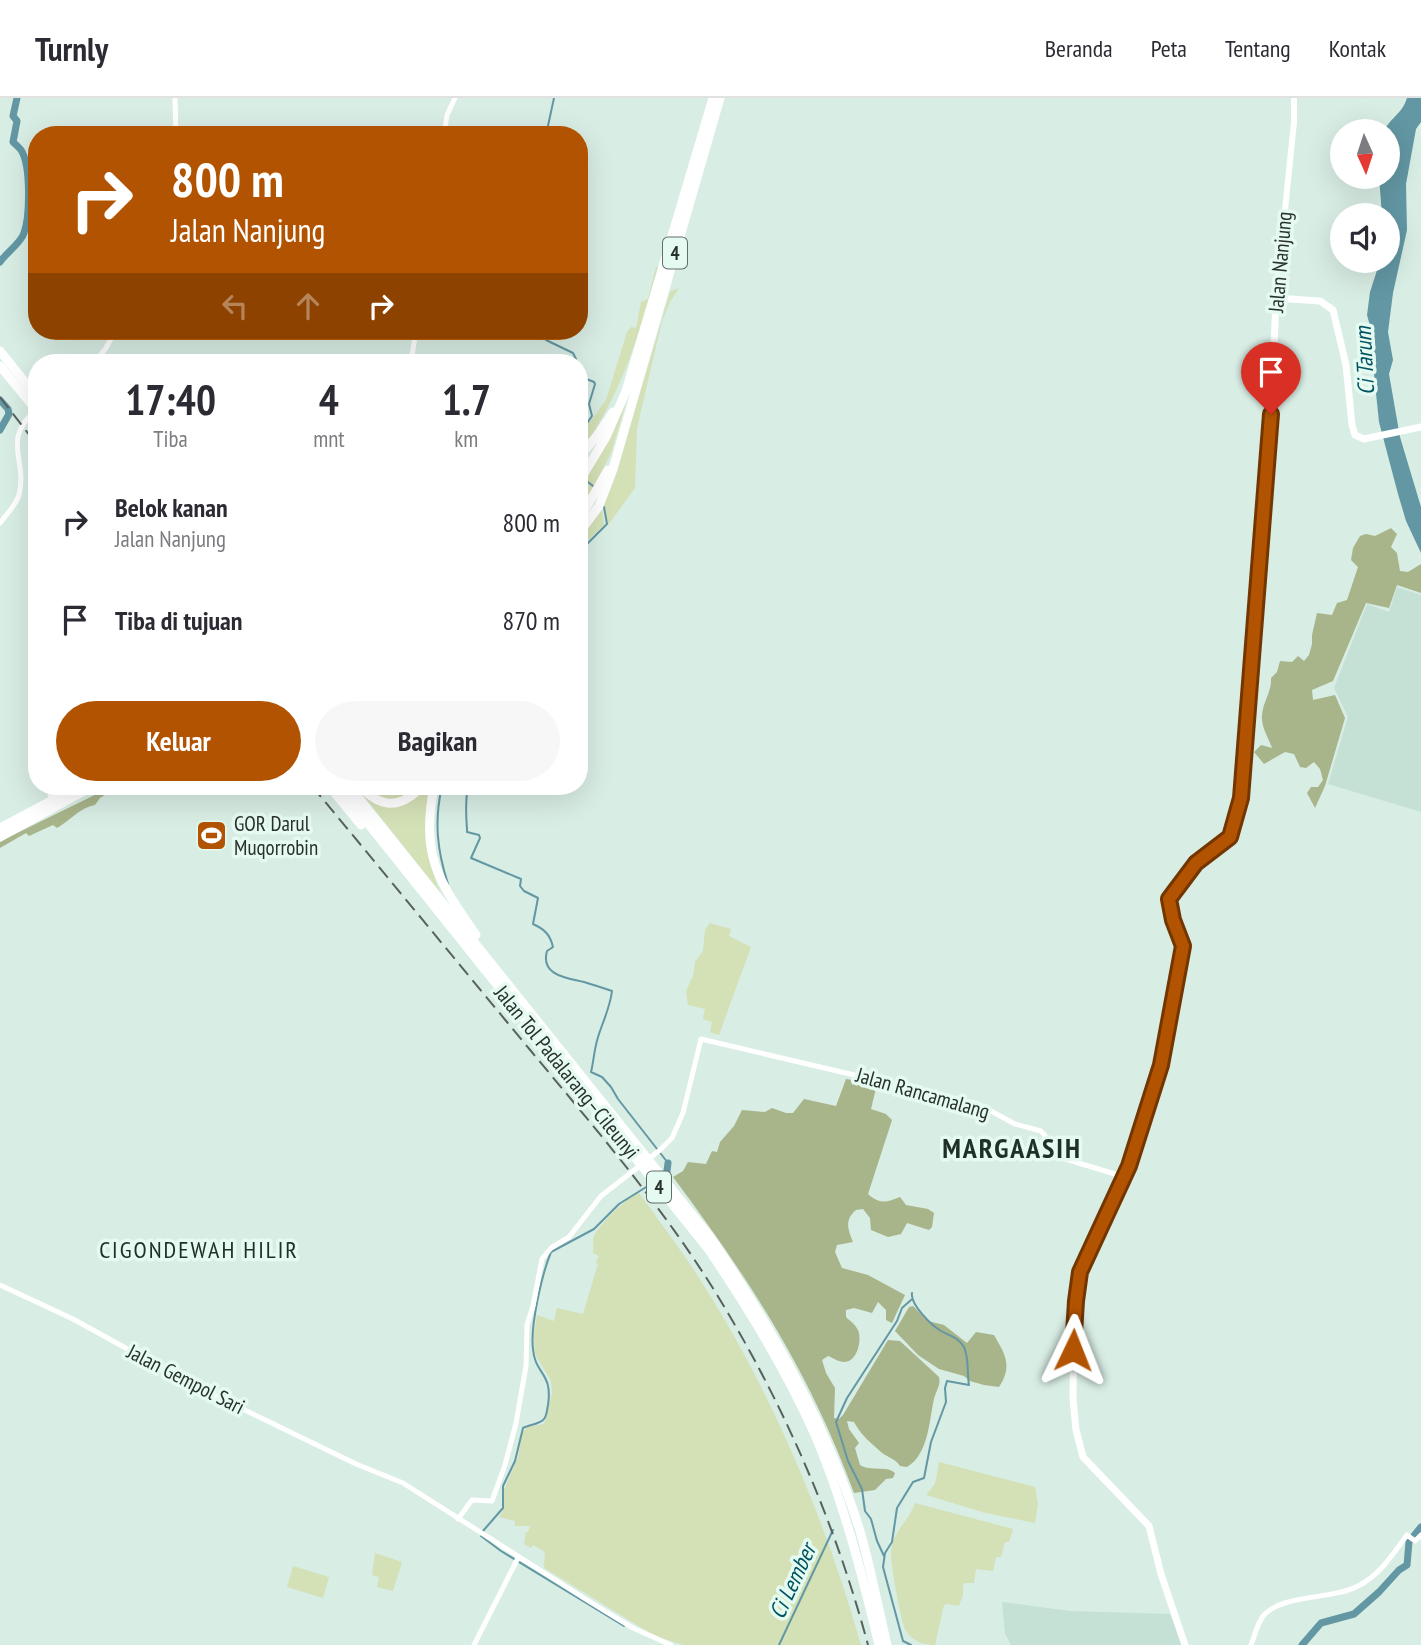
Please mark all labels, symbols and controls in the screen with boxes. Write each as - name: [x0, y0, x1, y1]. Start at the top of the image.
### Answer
- text: Turnly: [35, 27, 108, 70]
- text: Beranda: [1045, 33, 1113, 64]
- text: Peta: [1151, 33, 1187, 64]
- text: Tentang: [1225, 33, 1291, 64]
- text: Kontak: [1329, 33, 1386, 64]
- north arrow: [1330, 119, 1400, 189]
- map controls: [1330, 119, 1400, 273]
- text: 800 m: [171, 147, 284, 211]
- icon: right: [56, 154, 147, 245]
- button: sound: [1330, 203, 1400, 273]
- text: Jalan Nanjung: [171, 209, 325, 251]
- street label: Jalan Nanjung: [1262, 210, 1298, 315]
- road number: 4: [663, 238, 687, 268]
- icon: left: [216, 287, 254, 325]
- icon: ahead: [289, 287, 327, 325]
- icon: right: [362, 287, 400, 325]
- water label: Ci Tarum: [1348, 324, 1380, 396]
- pin: [1241, 342, 1301, 414]
- icon: arrive: [1252, 353, 1290, 391]
- text: 17:40: [125, 372, 216, 427]
- text: 4: [319, 372, 339, 427]
- text: 1.7: [442, 372, 491, 427]
- text: Tiba: [153, 424, 188, 453]
- text: mnt: [313, 424, 345, 453]
- text: km: [454, 424, 478, 453]
- text: Belok kanan: [115, 491, 228, 524]
- icon: right: [56, 503, 94, 541]
- text: 800 m: [502, 506, 560, 539]
- text: Jalan Nanjung: [115, 524, 226, 553]
- icon: arrive: [56, 601, 94, 639]
- text: Tiba di tujuan: [115, 604, 243, 637]
- text: 870 m: [502, 604, 560, 637]
- button: Keluar: [56, 701, 301, 781]
- button: Bagikan: [315, 701, 560, 781]
- place label: GOR Darul Muqorrobin: [234, 810, 318, 861]
- sports icon: GOR Darul Muqorrobin: [194, 818, 228, 852]
- street label: Jalan Tol Padalarang–Cileunyi: [488, 979, 645, 1164]
- street label: Jalan Rancamalang: [852, 1061, 993, 1125]
- district label: MARGAASIH: [942, 1129, 1082, 1166]
- road number: 4: [647, 1172, 671, 1203]
- district label: CIGONDEWAH HILIR: [99, 1234, 299, 1265]
- position arrow: [1036, 1313, 1110, 1387]
- street label: Jalan Gempol Sari: [122, 1337, 249, 1420]
- water label: Ci Lember: [762, 1536, 823, 1623]

